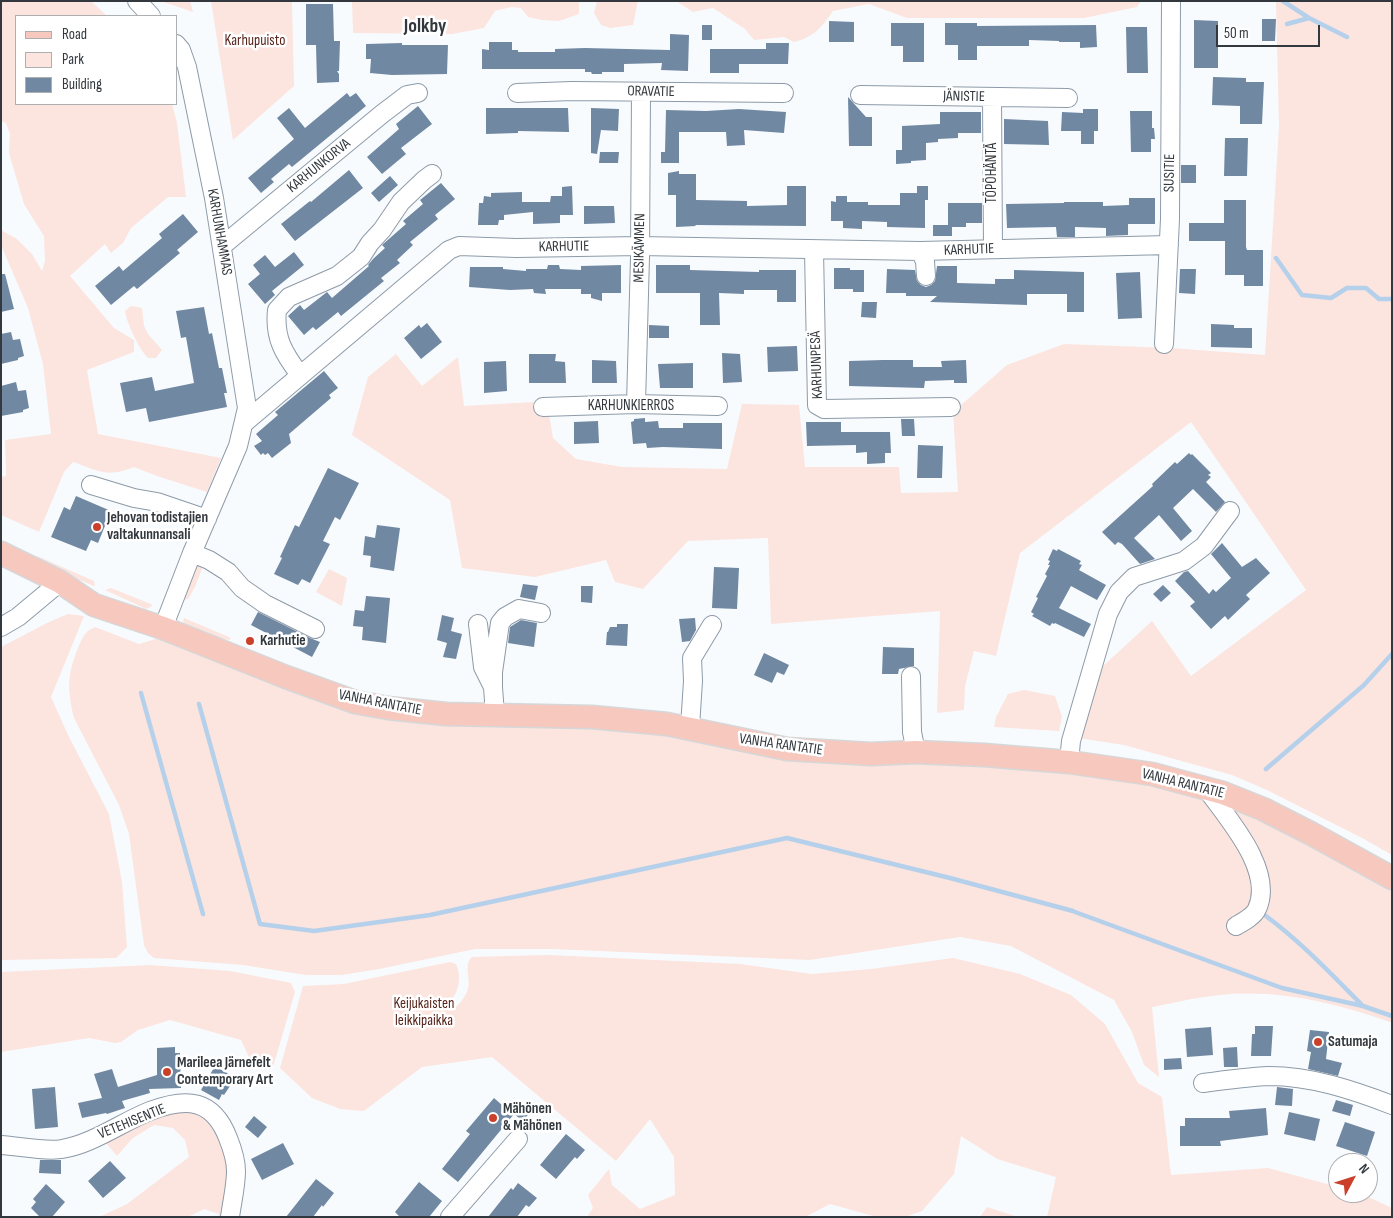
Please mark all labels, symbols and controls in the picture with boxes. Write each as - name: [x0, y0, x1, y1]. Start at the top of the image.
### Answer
- legend: [15, 15, 178, 105]
- district label: Jolkby: [404, 15, 446, 39]
- scale bar: [1218, 15, 1322, 47]
- text: 50 m: [1224, 24, 1249, 43]
- text: Road: [62, 25, 87, 44]
- park label: Karhupuisto: [225, 32, 285, 50]
- text: Park: [62, 50, 84, 69]
- text: Building: [62, 75, 102, 94]
- street label: ORAVATIE: [627, 83, 675, 101]
- street label: JÄNISTIE: [943, 88, 985, 106]
- street label: KARHUNKORVA: [284, 135, 354, 197]
- street label: TÖPÖHÄNTÄ: [983, 143, 1001, 203]
- street label: SUSITIE: [1161, 154, 1179, 192]
- street label: KARHUNHAMMAS: [203, 187, 235, 277]
- street label: MESIKÄMMEN: [630, 213, 650, 283]
- street label: KARHUTIE: [539, 238, 589, 256]
- street label: KARHUTIE: [943, 240, 995, 260]
- street label: KARHUNPESÄ: [807, 331, 827, 399]
- street label: KARHUNKIERROS: [588, 397, 674, 415]
- place label: Jehovan todistajien valtakunnansali: [107, 509, 208, 544]
- marker: Jehovan todistajien valtakunnansali: [91, 521, 103, 533]
- place label: Karhutie: [260, 632, 306, 650]
- marker: Karhutie: [244, 635, 256, 647]
- street label: VANHA RANTATIE: [337, 686, 423, 720]
- street label: VANHA RANTATIE: [738, 730, 824, 760]
- street label: VANHA RANTATIE: [1140, 765, 1226, 803]
- park label: Keijukaisten leikkipaikka: [394, 995, 454, 1030]
- place label: Satumaja: [1328, 1033, 1378, 1051]
- marker: Satumaja: [1312, 1036, 1324, 1048]
- place label: Marileea Järnefelt Contemporary Art: [177, 1054, 273, 1089]
- marker: Marileea Järnefelt Contemporary Art: [161, 1066, 173, 1078]
- street label: VETEHISENTIE: [96, 1100, 168, 1144]
- place label: Mähönen & Mähönen: [503, 1100, 562, 1135]
- marker: Mähönen & Mähönen: [487, 1112, 499, 1124]
- north arrow: [1328, 1153, 1378, 1203]
- text: N: [1355, 1160, 1373, 1177]

